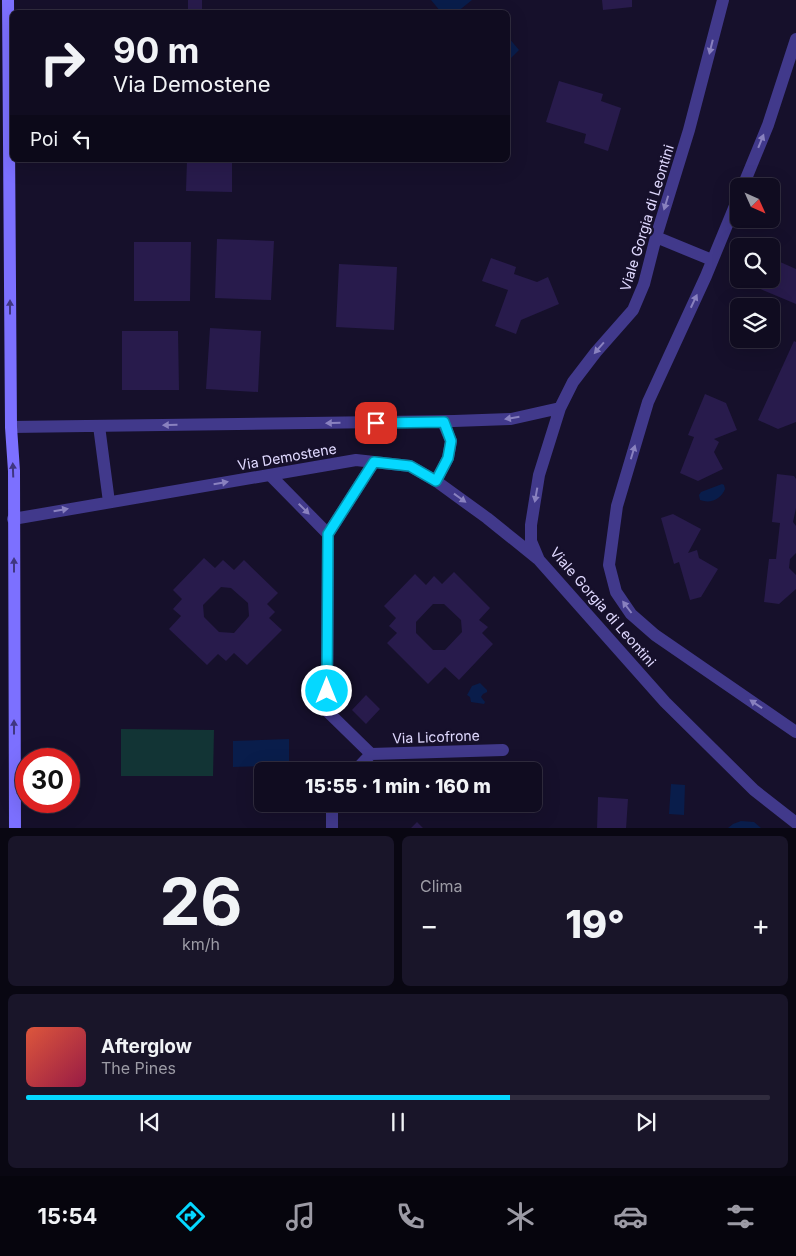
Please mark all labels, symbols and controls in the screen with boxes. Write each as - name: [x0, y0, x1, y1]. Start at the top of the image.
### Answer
- text: 90 m: [113, 29, 200, 71]
- icon: right: [30, 30, 95, 95]
- one-way arrow: [707, 40, 715, 55]
- text: Via Demostene: [113, 71, 270, 97]
- icon: left: [68, 125, 96, 153]
- text: Poi: [30, 128, 58, 151]
- one-way arrow: [758, 134, 766, 148]
- street label: Viale Gorgia di Leontini: [616, 143, 677, 293]
- north arrow: [730, 178, 780, 228]
- map controls: [730, 178, 780, 348]
- one-way arrow: [662, 196, 670, 211]
- button: search: [730, 238, 780, 288]
- one-way arrow: [690, 294, 699, 309]
- button: layers: [730, 298, 780, 348]
- one-way arrow: [6, 299, 14, 315]
- one-way arrow: [594, 341, 605, 354]
- pin: [355, 402, 397, 444]
- icon: arrive: [362, 409, 390, 437]
- one-way arrow: [504, 414, 520, 422]
- one-way arrow: [324, 419, 340, 427]
- one-way arrow: [162, 421, 178, 429]
- street label: Via Demostene: [236, 439, 338, 474]
- one-way arrow: [630, 444, 637, 459]
- one-way arrow: [9, 462, 17, 478]
- one-way arrow: [214, 479, 230, 487]
- one-way arrow: [531, 487, 539, 503]
- one-way arrow: [453, 493, 467, 503]
- one-way arrow: [298, 503, 310, 515]
- one-way arrow: [54, 506, 70, 514]
- street label: Viale Gorgia di Leontini: [547, 544, 660, 670]
- one-way arrow: [9, 557, 17, 573]
- one-way arrow: [621, 601, 632, 614]
- position arrow: [300, 664, 352, 716]
- one-way arrow: [749, 700, 763, 709]
- one-way arrow: [10, 719, 18, 735]
- street label: Via Licofrone: [392, 726, 480, 747]
- speed limit sign: 30: [15, 748, 80, 813]
- text: 15:55 · 1 min · 160 m: [305, 775, 491, 798]
- text: 26: [159, 862, 243, 941]
- text: Clima: [420, 876, 462, 896]
- text: 19°: [565, 901, 625, 947]
- text: −: [420, 908, 439, 942]
- text: +: [751, 908, 770, 942]
- text: km/h: [182, 934, 220, 954]
- text: Afterglow: [101, 1035, 192, 1058]
- text: The Pines: [101, 1058, 176, 1078]
- icon: previous: [136, 1108, 164, 1136]
- icon: pause: [384, 1108, 412, 1136]
- icon: next: [632, 1108, 660, 1136]
- icon: directions: [173, 1199, 208, 1234]
- icon: music: [283, 1199, 318, 1234]
- icon: phone: [393, 1199, 428, 1234]
- icon: climate: [503, 1199, 538, 1234]
- icon: car: [613, 1199, 648, 1234]
- icon: filters: [723, 1199, 758, 1234]
- text: 15:54: [38, 1203, 97, 1229]

